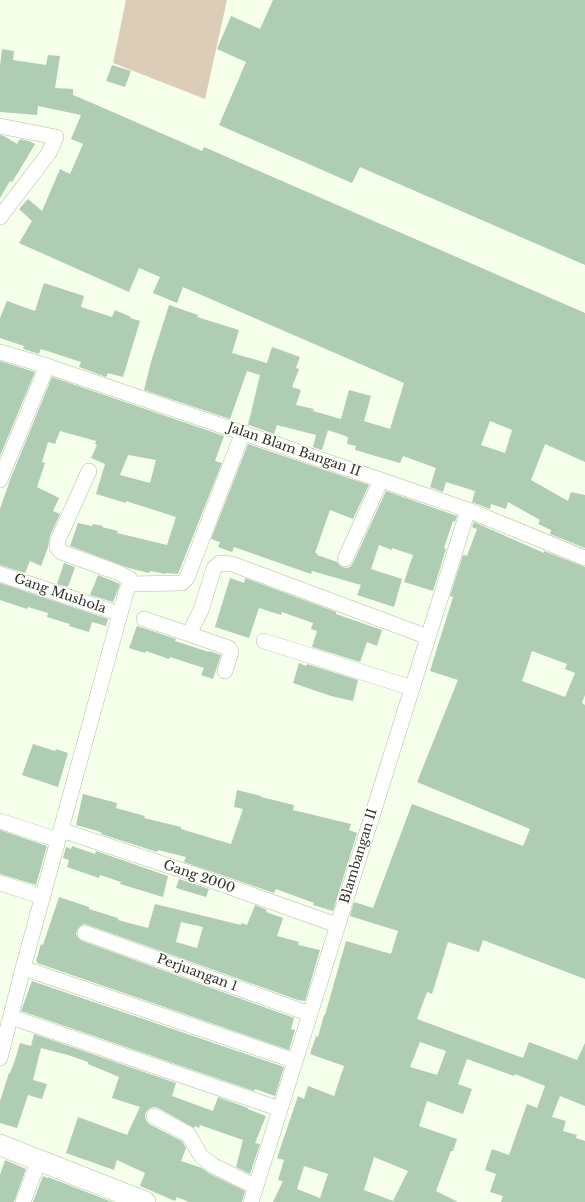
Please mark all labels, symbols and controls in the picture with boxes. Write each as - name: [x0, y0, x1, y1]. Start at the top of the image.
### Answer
- street label: Jalan Blam Bangan II: [225, 420, 363, 480]
- street label: Gang Mushola: [12, 571, 108, 617]
- street label: Blambangan II: [337, 807, 381, 905]
- street label: Gang 2000: [161, 857, 237, 897]
- street label: Perjuangan 1: [155, 951, 239, 995]

